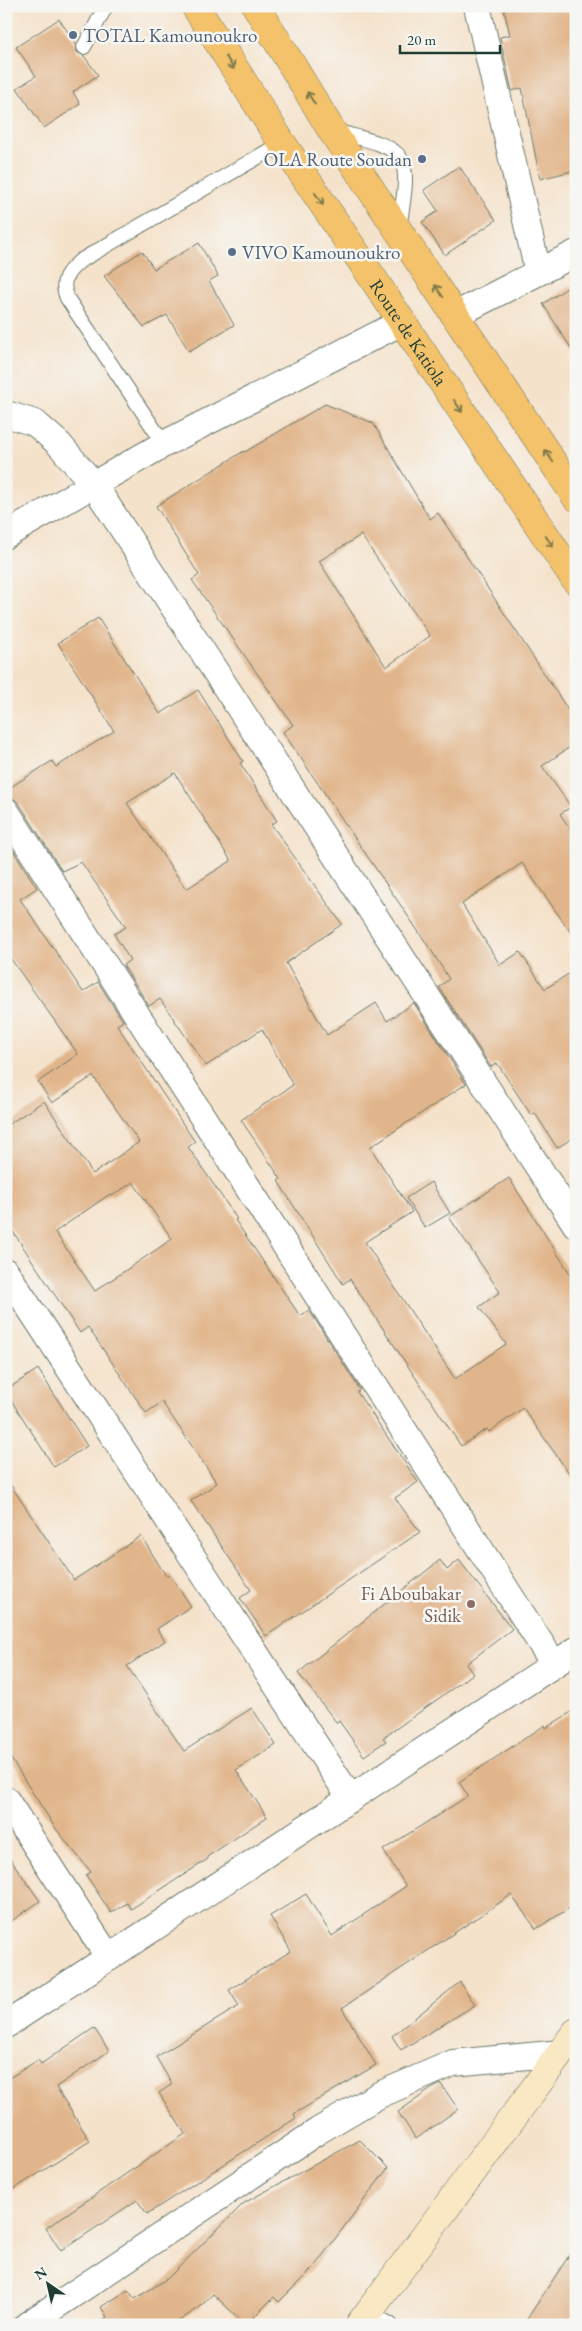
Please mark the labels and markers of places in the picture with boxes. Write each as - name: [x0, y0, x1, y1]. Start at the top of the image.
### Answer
- place label: TOTAL Kamounoukro: [83, 23, 257, 48]
- marker: TOTAL Kamounoukro: [67, 29, 79, 41]
- place label: OLA Route Soudan: [264, 147, 412, 172]
- marker: OLA Route Soudan: [416, 153, 428, 165]
- place label: VIVO Kamounoukro: [242, 240, 400, 265]
- marker: VIVO Kamounoukro: [226, 246, 238, 258]
- place label: Fi Aboubakar Sidik: [361, 1581, 462, 1628]
- marker: Fi Aboubakar Sidik: [465, 1598, 477, 1610]

